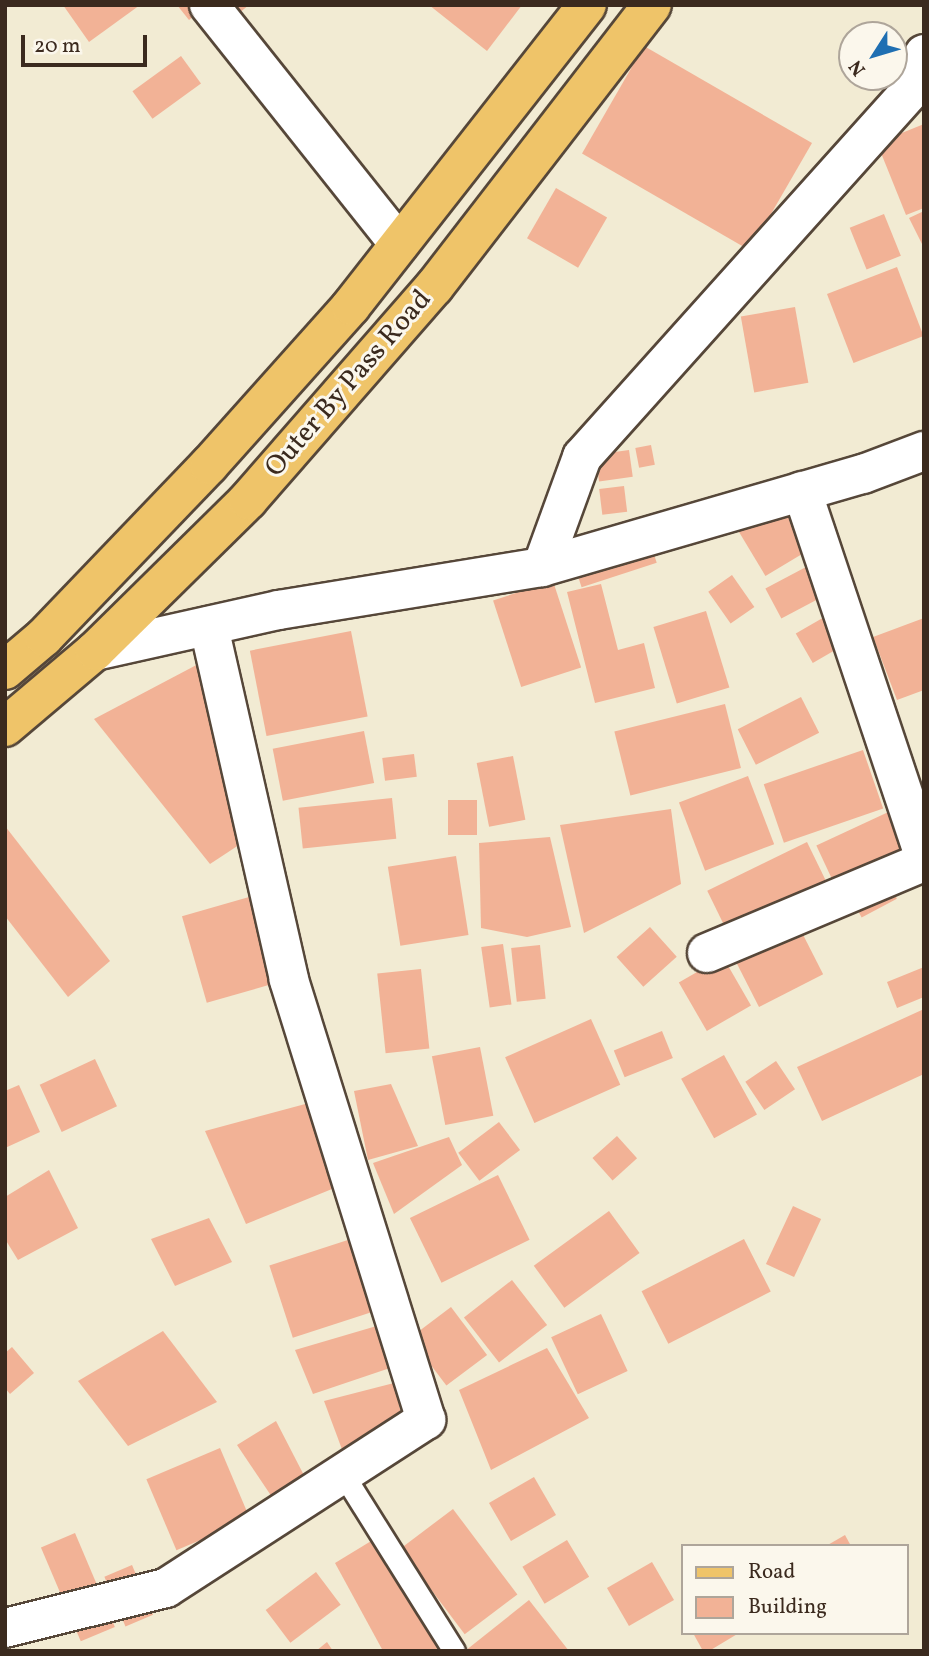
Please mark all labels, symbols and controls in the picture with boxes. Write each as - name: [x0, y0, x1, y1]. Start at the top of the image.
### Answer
- scale bar: [24, 21, 150, 65]
- north arrow: [838, 21, 908, 91]
- text: 20 m: [34, 32, 80, 61]
- text: N: [843, 54, 872, 81]
- street label: Outer By Pass Road: [258, 283, 440, 485]
- legend: [680, 1544, 908, 1635]
- text: Road: [748, 1558, 795, 1587]
- text: Building: [748, 1593, 827, 1622]

